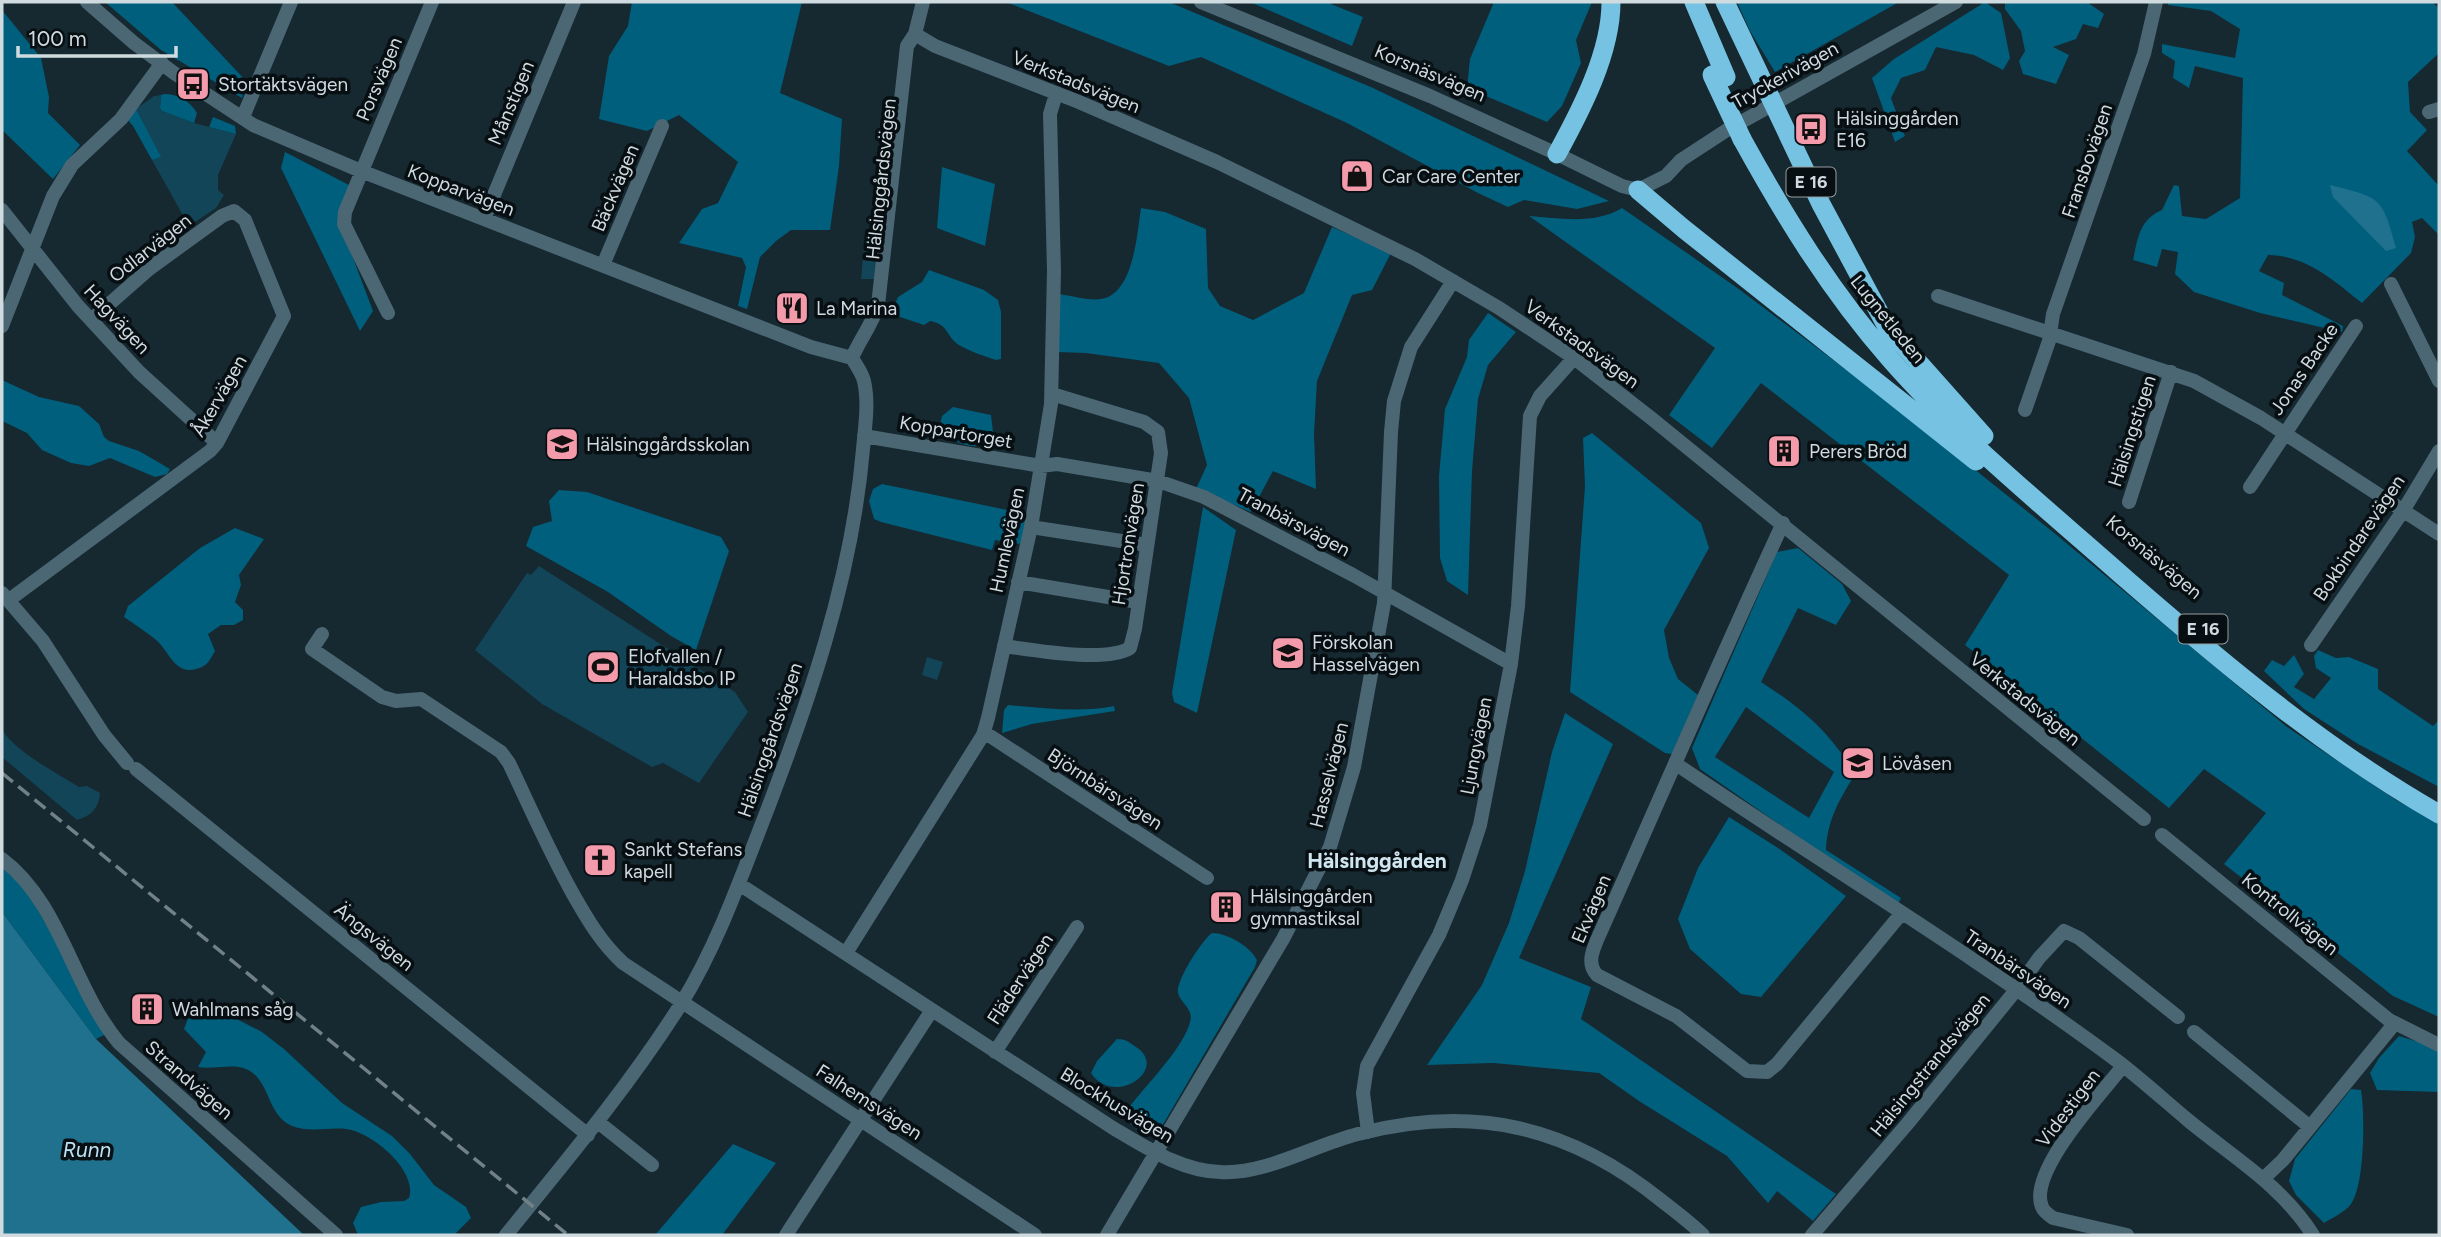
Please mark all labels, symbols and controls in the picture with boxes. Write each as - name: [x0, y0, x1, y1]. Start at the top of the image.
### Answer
- scale bar: [18, 14, 175, 58]
- text: 100 m: [28, 26, 87, 51]
- street label: Porsvägen: [351, 34, 407, 124]
- street label: Tryckerivägen: [1728, 36, 1842, 114]
- street label: Korsnäsvägen: [1371, 39, 1489, 107]
- street label: Verkstadsvägen: [1009, 46, 1143, 118]
- street label: Månstigen: [483, 58, 539, 148]
- bus stop icon: Stortäktsvägen: [174, 65, 212, 103]
- place label: Stortäktsvägen: [218, 73, 348, 96]
- street label: Hälsinggårdsvägen: [861, 97, 901, 261]
- street label: Fransbovägen: [2057, 101, 2117, 221]
- place label: Hälsinggården E16: [1836, 107, 1959, 152]
- bus stop icon: Hälsinggården E16: [1792, 110, 1830, 148]
- street label: Bäckvägen: [586, 141, 644, 235]
- shop icon: Car Care Center: [1338, 157, 1376, 195]
- street label: Kopparvägen: [404, 159, 518, 221]
- place label: Car Care Center: [1382, 165, 1521, 188]
- road number: E 16: [1786, 168, 1836, 196]
- street label: Odlarvägen: [104, 209, 196, 287]
- street label: Lugnetleden: [1846, 270, 1930, 368]
- street label: Hagvägen: [79, 279, 155, 359]
- restaurant icon: La Marina: [773, 289, 811, 327]
- street label: Verkstadsvägen: [1520, 295, 1644, 393]
- place label: La Marina: [816, 297, 897, 320]
- street label: Jonas Backe: [2265, 319, 2343, 419]
- street label: Åkervägen: [186, 351, 252, 441]
- street label: Hälsingstigen: [2103, 372, 2161, 490]
- street label: Koppartorget: [898, 411, 1014, 453]
- school or university icon: Hälsinggårdsskolan: [543, 425, 581, 463]
- building icon: Perers Bröd: [1765, 432, 1803, 470]
- place label: Hälsinggårdsskolan: [586, 433, 750, 456]
- place label: Perers Bröd: [1809, 440, 1907, 463]
- street label: Bokbindarevägen: [2308, 471, 2410, 605]
- street label: Hjortronvägen: [1107, 481, 1149, 607]
- street label: Tranbärsvägen: [1234, 483, 1354, 561]
- street label: Humlevägen: [985, 485, 1029, 595]
- street label: Korsnäsvägen: [2101, 510, 2207, 604]
- road number: E 16: [2178, 614, 2228, 644]
- place label: Förskolan Hasselvägen: [1312, 631, 1420, 676]
- school or university icon: Förskolan Hasselvägen: [1269, 634, 1307, 672]
- place label: Elofvallen / Haraldsbo IP: [628, 645, 735, 690]
- street label: Verkstadsvägen: [1965, 647, 2085, 751]
- sports icon: Elofvallen / Haraldsbo IP: [584, 648, 622, 686]
- street label: Hälsinggårdsvägen: [733, 660, 807, 820]
- street label: Ljungvägen: [1455, 695, 1497, 797]
- street label: Hasselvägen: [1305, 720, 1353, 830]
- street label: Björnbärsvägen: [1043, 743, 1167, 835]
- school or university icon: Lövåsen: [1839, 744, 1877, 782]
- place label: Lövåsen: [1882, 752, 1952, 775]
- place label: Sankt Stefans kapell: [624, 838, 742, 883]
- church icon: Sankt Stefans kapell: [581, 841, 619, 879]
- district label: Hälsinggården: [1307, 848, 1447, 873]
- street label: Kontrollvägen: [2237, 868, 2343, 960]
- street label: Ekvägen: [1566, 871, 1616, 947]
- place label: Hälsinggården gymnastiksal: [1250, 885, 1373, 930]
- building icon: Hälsinggården gymnastiksal: [1207, 888, 1245, 926]
- street label: Ängsvägen: [330, 898, 418, 976]
- street label: Tranbärsvägen: [1960, 925, 2076, 1013]
- street label: Flädervägen: [982, 929, 1058, 1029]
- street label: Hälsingstrandsvägen: [1865, 989, 1995, 1141]
- building icon: Wahlmans såg: [128, 990, 166, 1028]
- place label: Wahlmans såg: [172, 998, 294, 1021]
- street label: Strandvägen: [141, 1036, 237, 1124]
- street label: Falhemsvägen: [812, 1059, 926, 1145]
- street label: Blockhusvägen: [1056, 1062, 1178, 1148]
- street label: Videstigen: [2031, 1064, 2105, 1152]
- water label: Runn: [63, 1137, 111, 1162]

